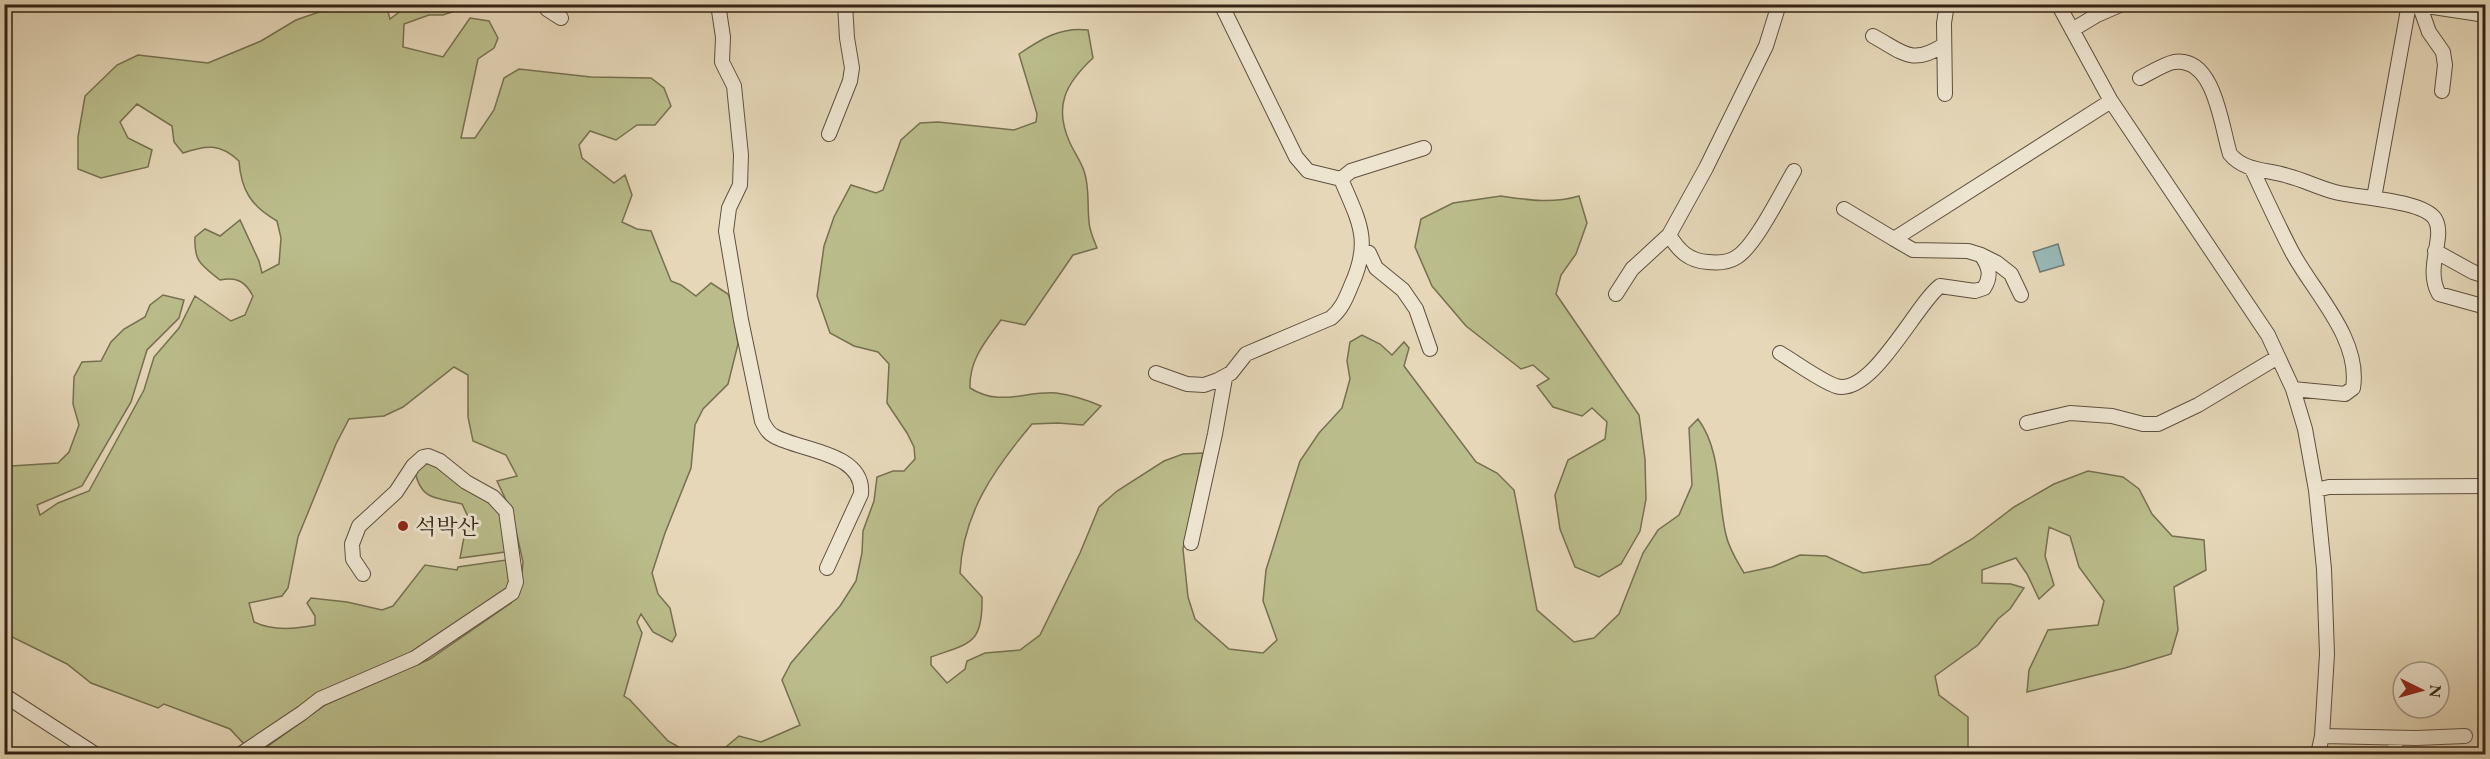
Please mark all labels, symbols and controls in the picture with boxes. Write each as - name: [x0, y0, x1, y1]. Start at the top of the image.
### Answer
- place label: 석박산: [415, 512, 480, 541]
- marker: 석박산: [396, 519, 410, 533]
- north arrow: [2391, 660, 2451, 720]
- text: N: [2424, 684, 2446, 699]

